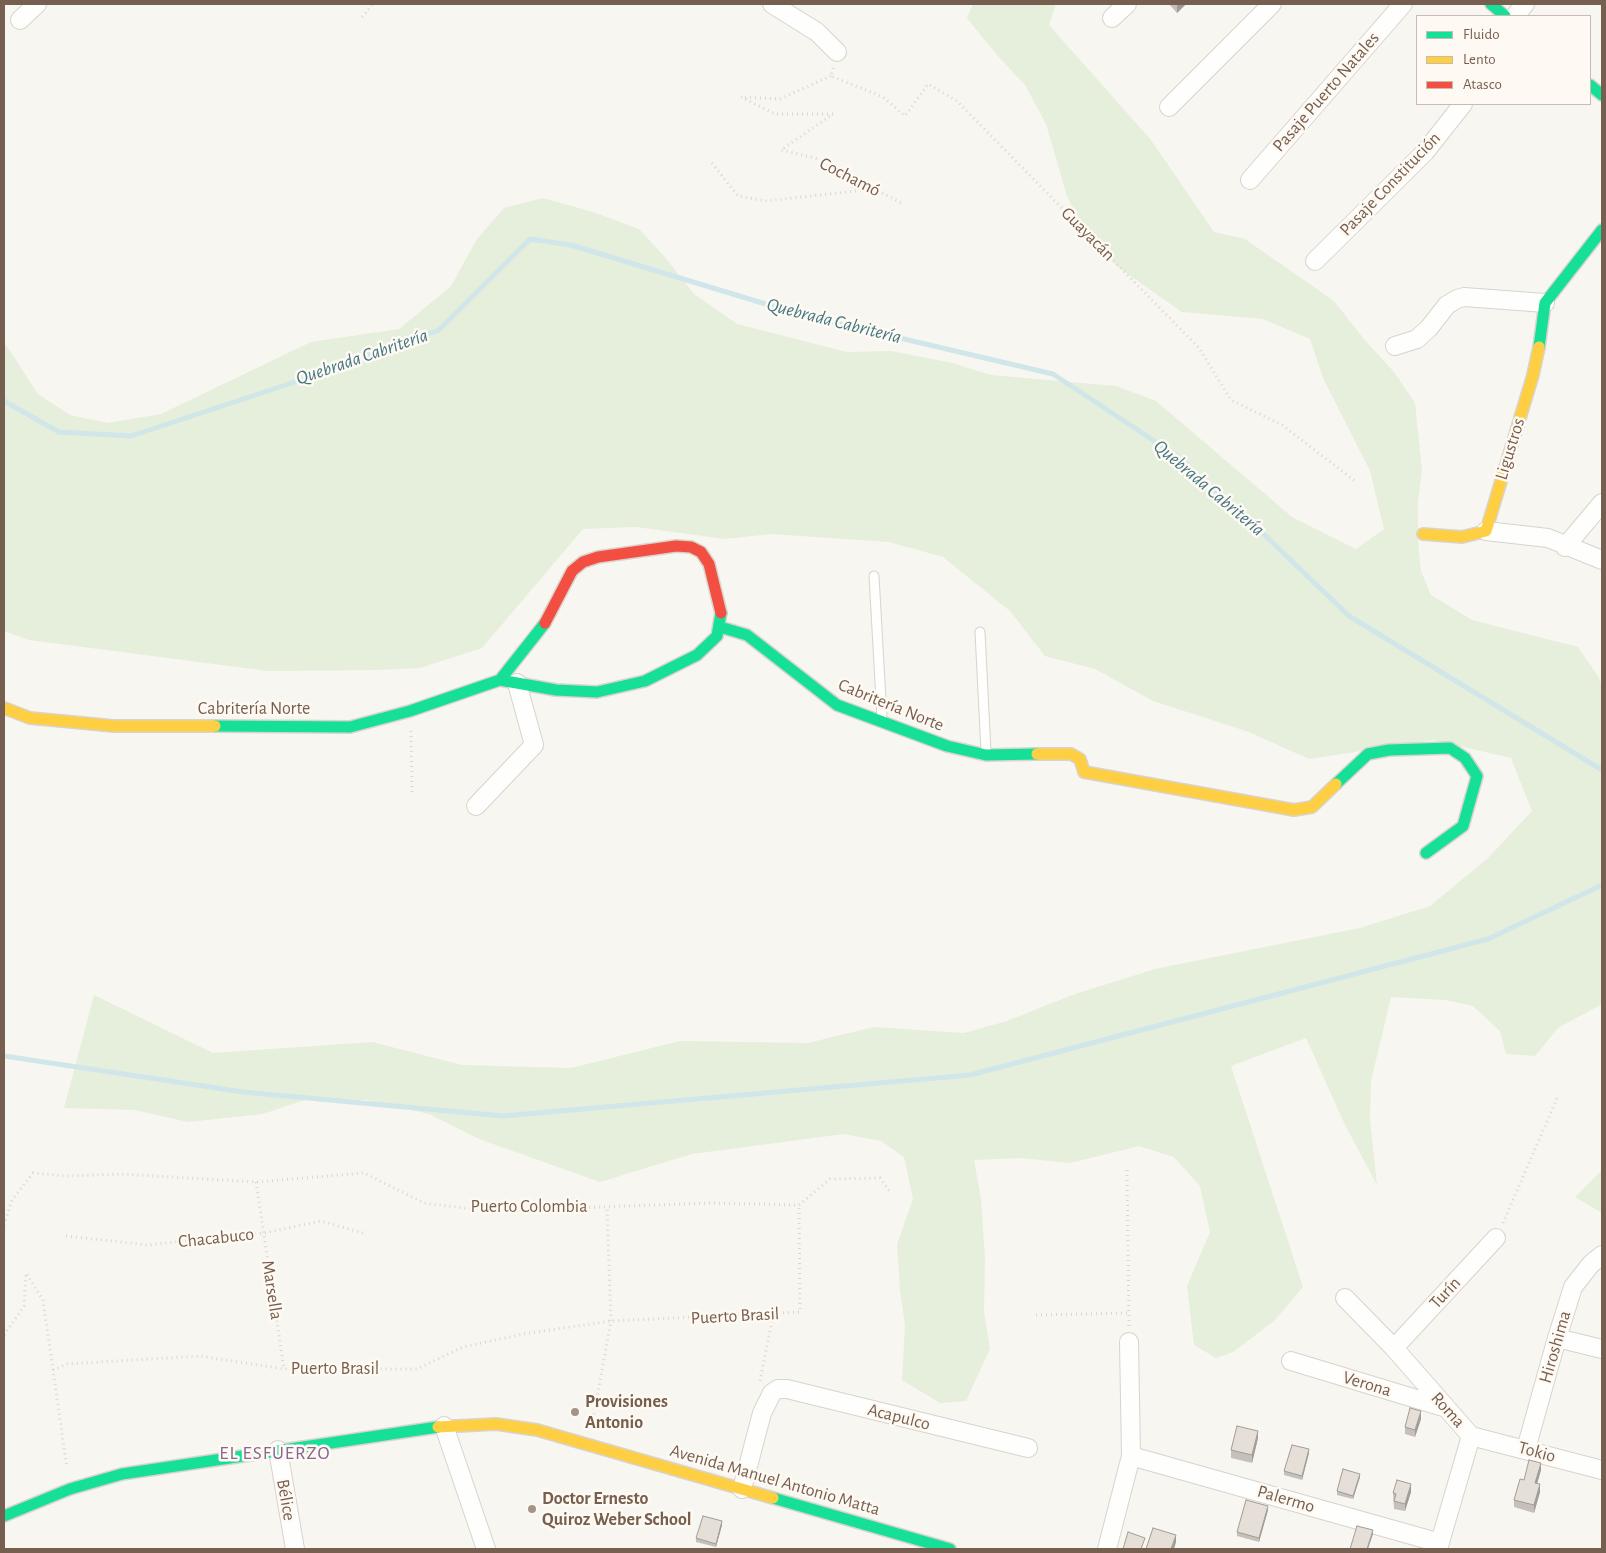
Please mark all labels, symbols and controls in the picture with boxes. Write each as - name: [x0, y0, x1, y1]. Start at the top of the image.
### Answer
- legend: [1416, 15, 1591, 105]
- text: Fluido: [1463, 27, 1500, 42]
- street label: Pasaje Puerto Natales: [1268, 28, 1384, 156]
- text: Lento: [1463, 52, 1496, 67]
- text: Atasco: [1463, 77, 1502, 92]
- street label: Pasaje Constitución: [1335, 128, 1445, 240]
- street label: Cochamó: [816, 153, 884, 201]
- street label: Guayacán: [1056, 202, 1120, 266]
- water label: Quebrada Cabritería: [764, 293, 904, 349]
- water label: Quebrada Cabritería: [293, 324, 431, 390]
- street label: Ligustros: [1490, 415, 1530, 483]
- water label: Quebrada Cabritería: [1149, 435, 1269, 541]
- street label: Cabritería Norte: [835, 674, 947, 736]
- street label: Cabritería Norte: [198, 698, 310, 720]
- street label: Puerto Colombia: [471, 1196, 587, 1218]
- street label: Chacabuco: [177, 1223, 255, 1253]
- street label: Marsella: [257, 1259, 287, 1321]
- street label: Turín: [1425, 1272, 1465, 1314]
- street label: Puerto Brasil: [690, 1303, 780, 1329]
- street label: Hiroshima: [1534, 1308, 1576, 1386]
- street label: Puerto Brasil: [291, 1358, 379, 1380]
- street label: Verona: [1340, 1366, 1394, 1402]
- street label: Roma: [1426, 1388, 1470, 1432]
- place label: Provisiones Antonio: [585, 1391, 668, 1434]
- street label: Acapulco: [865, 1399, 933, 1435]
- marker: Provisiones Antonio: [569, 1406, 581, 1418]
- street label: Tokio: [1516, 1437, 1558, 1467]
- street label: Avenida Manuel Antonio Matta: [667, 1440, 883, 1520]
- district label: EL ESFUERZO: [218, 1442, 332, 1464]
- street label: Bélice: [272, 1478, 300, 1522]
- street label: Palermo: [1255, 1480, 1317, 1518]
- place label: Doctor Ernesto Quiroz Weber School: [542, 1488, 692, 1530]
- marker: Doctor Ernesto Quiroz Weber School: [526, 1503, 538, 1515]

